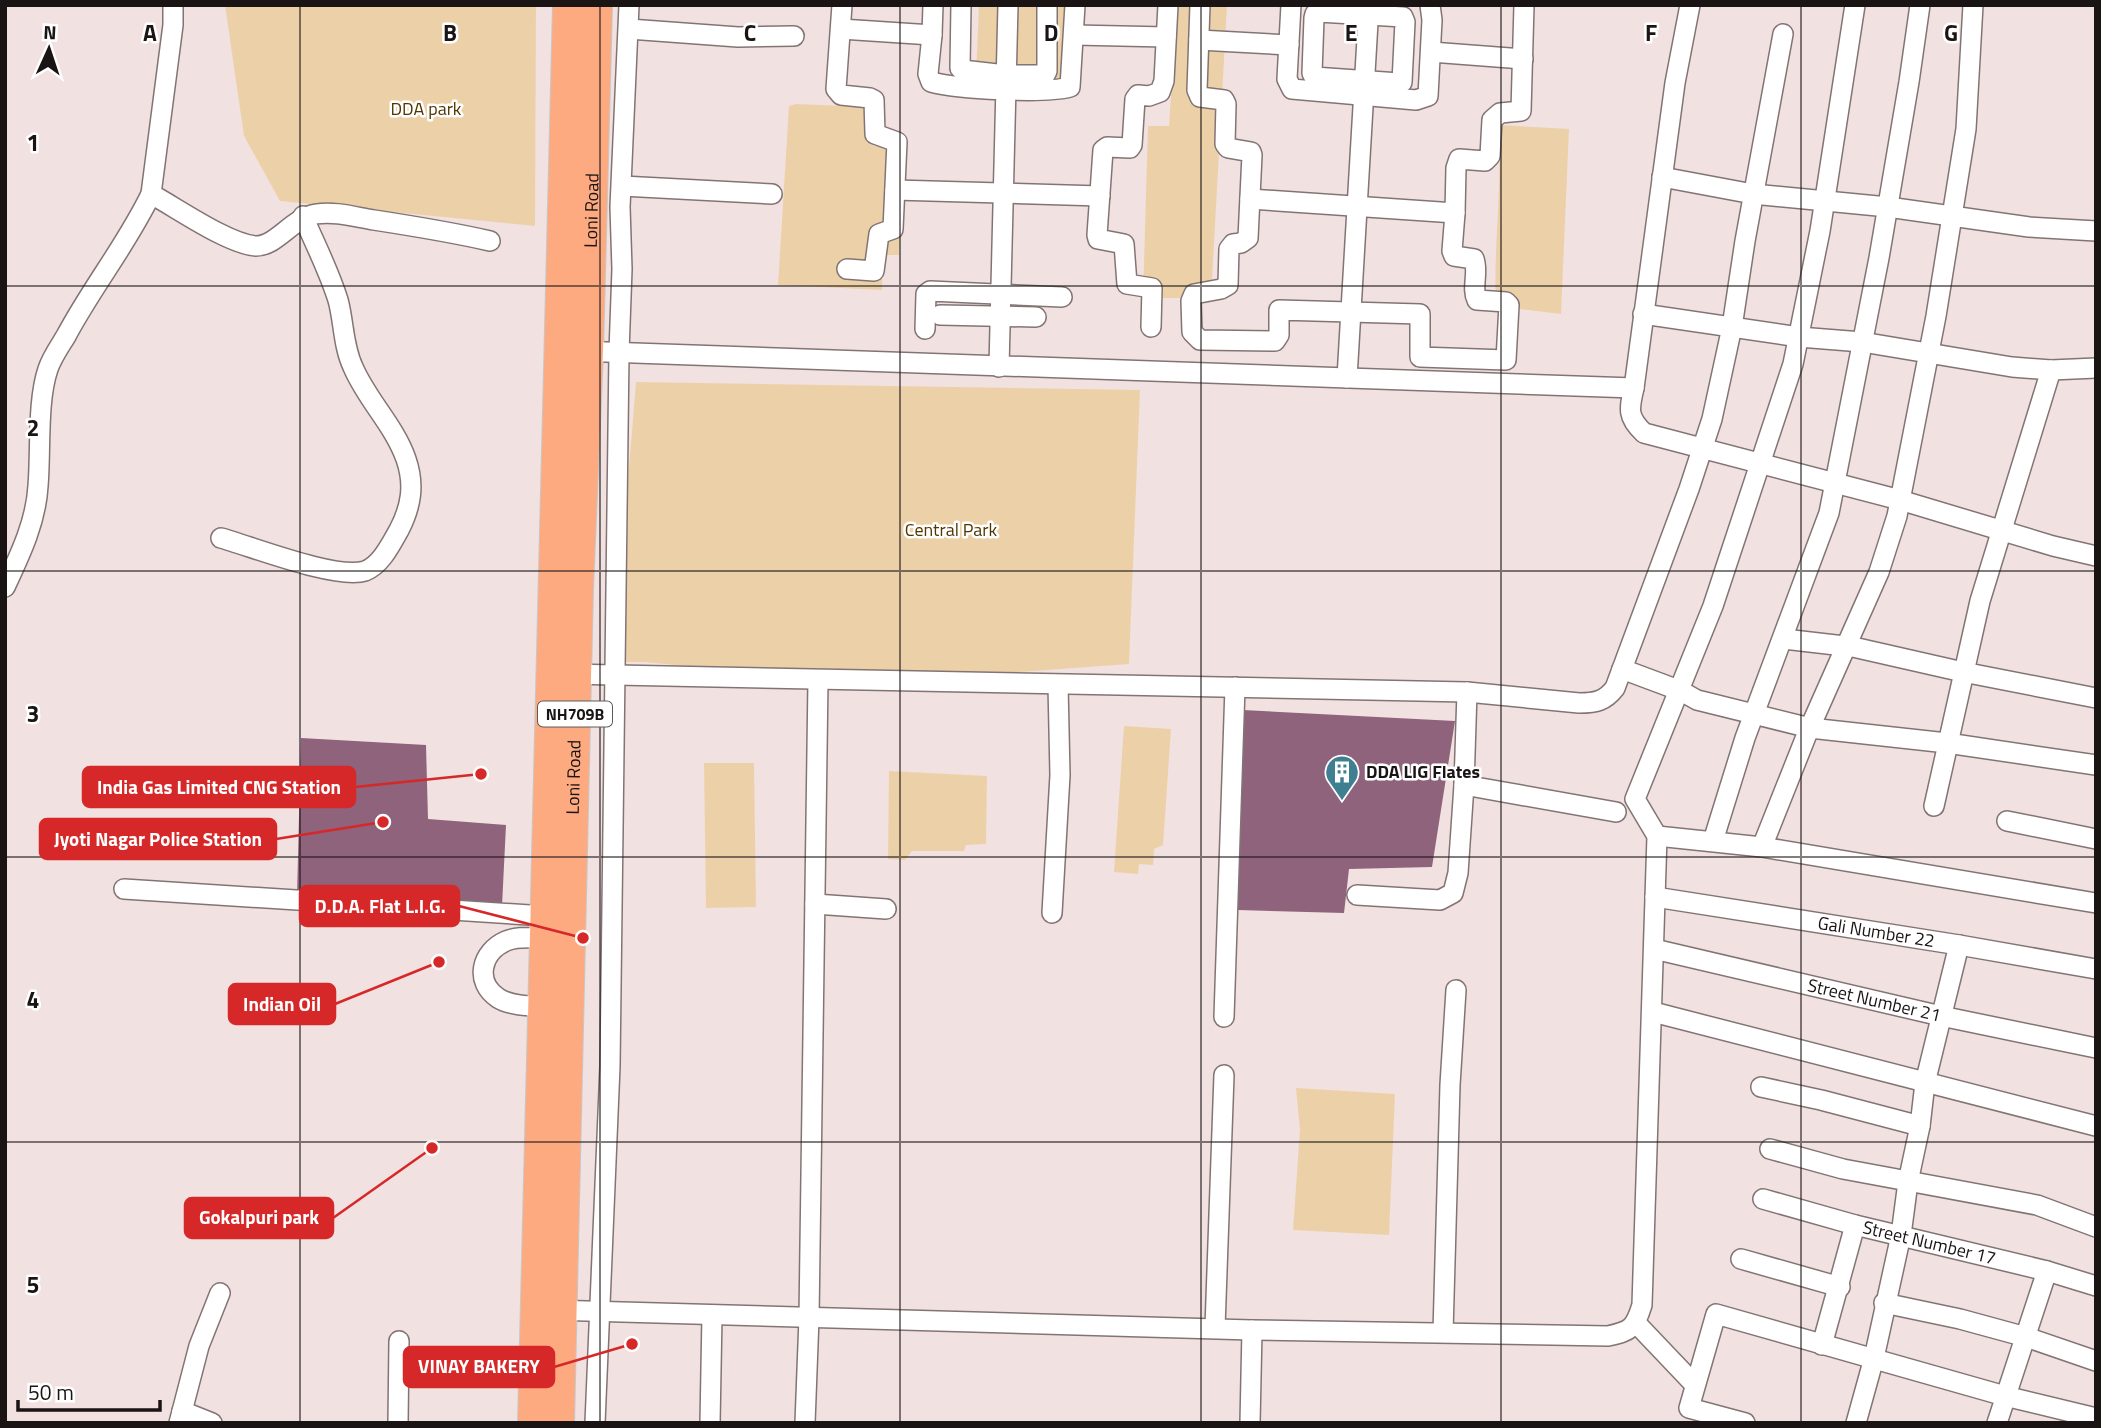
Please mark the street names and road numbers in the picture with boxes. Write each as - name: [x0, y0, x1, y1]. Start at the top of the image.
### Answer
- street label: Loni Road: [577, 173, 606, 248]
- road number: NH709B: [538, 702, 612, 726]
- street label: Loni Road: [559, 740, 588, 815]
- street label: Gali Number 22: [1816, 909, 1937, 954]
- street label: Street Number 21: [1805, 971, 1944, 1029]
- street label: Street Number 17: [1860, 1213, 1999, 1271]

